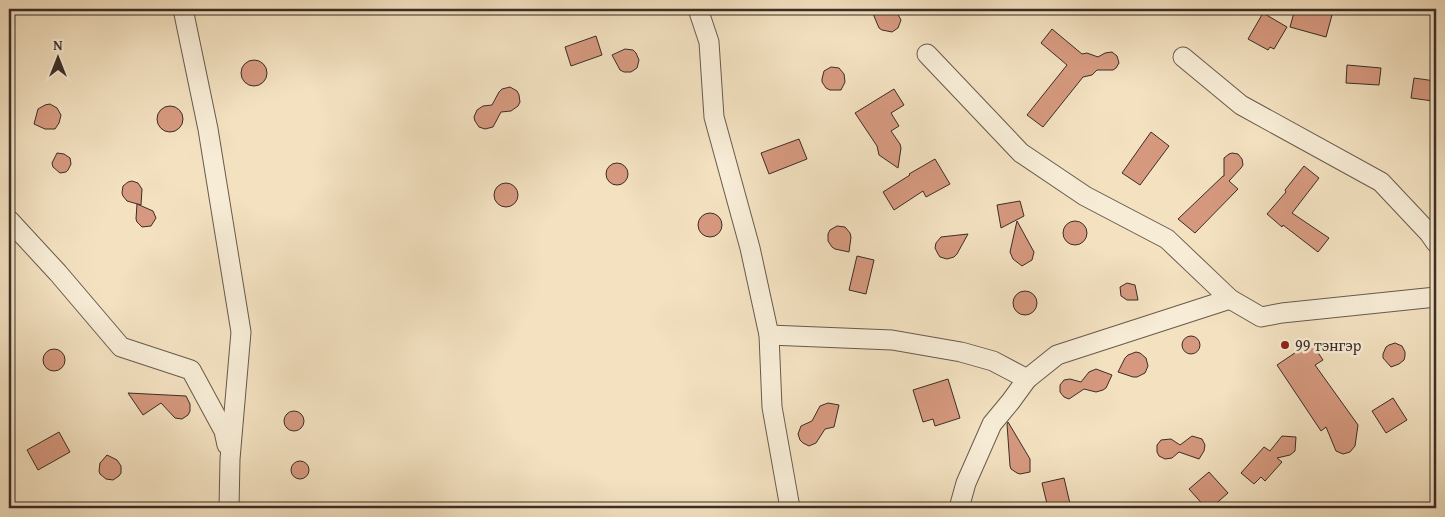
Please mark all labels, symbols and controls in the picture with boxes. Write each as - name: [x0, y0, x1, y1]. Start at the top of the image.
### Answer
- north arrow: [32, 32, 82, 82]
- text: N: [53, 35, 63, 55]
- place label: 99 тэнгэр: [1295, 333, 1362, 357]
- marker: 99 тэнгэр: [1279, 339, 1291, 351]

